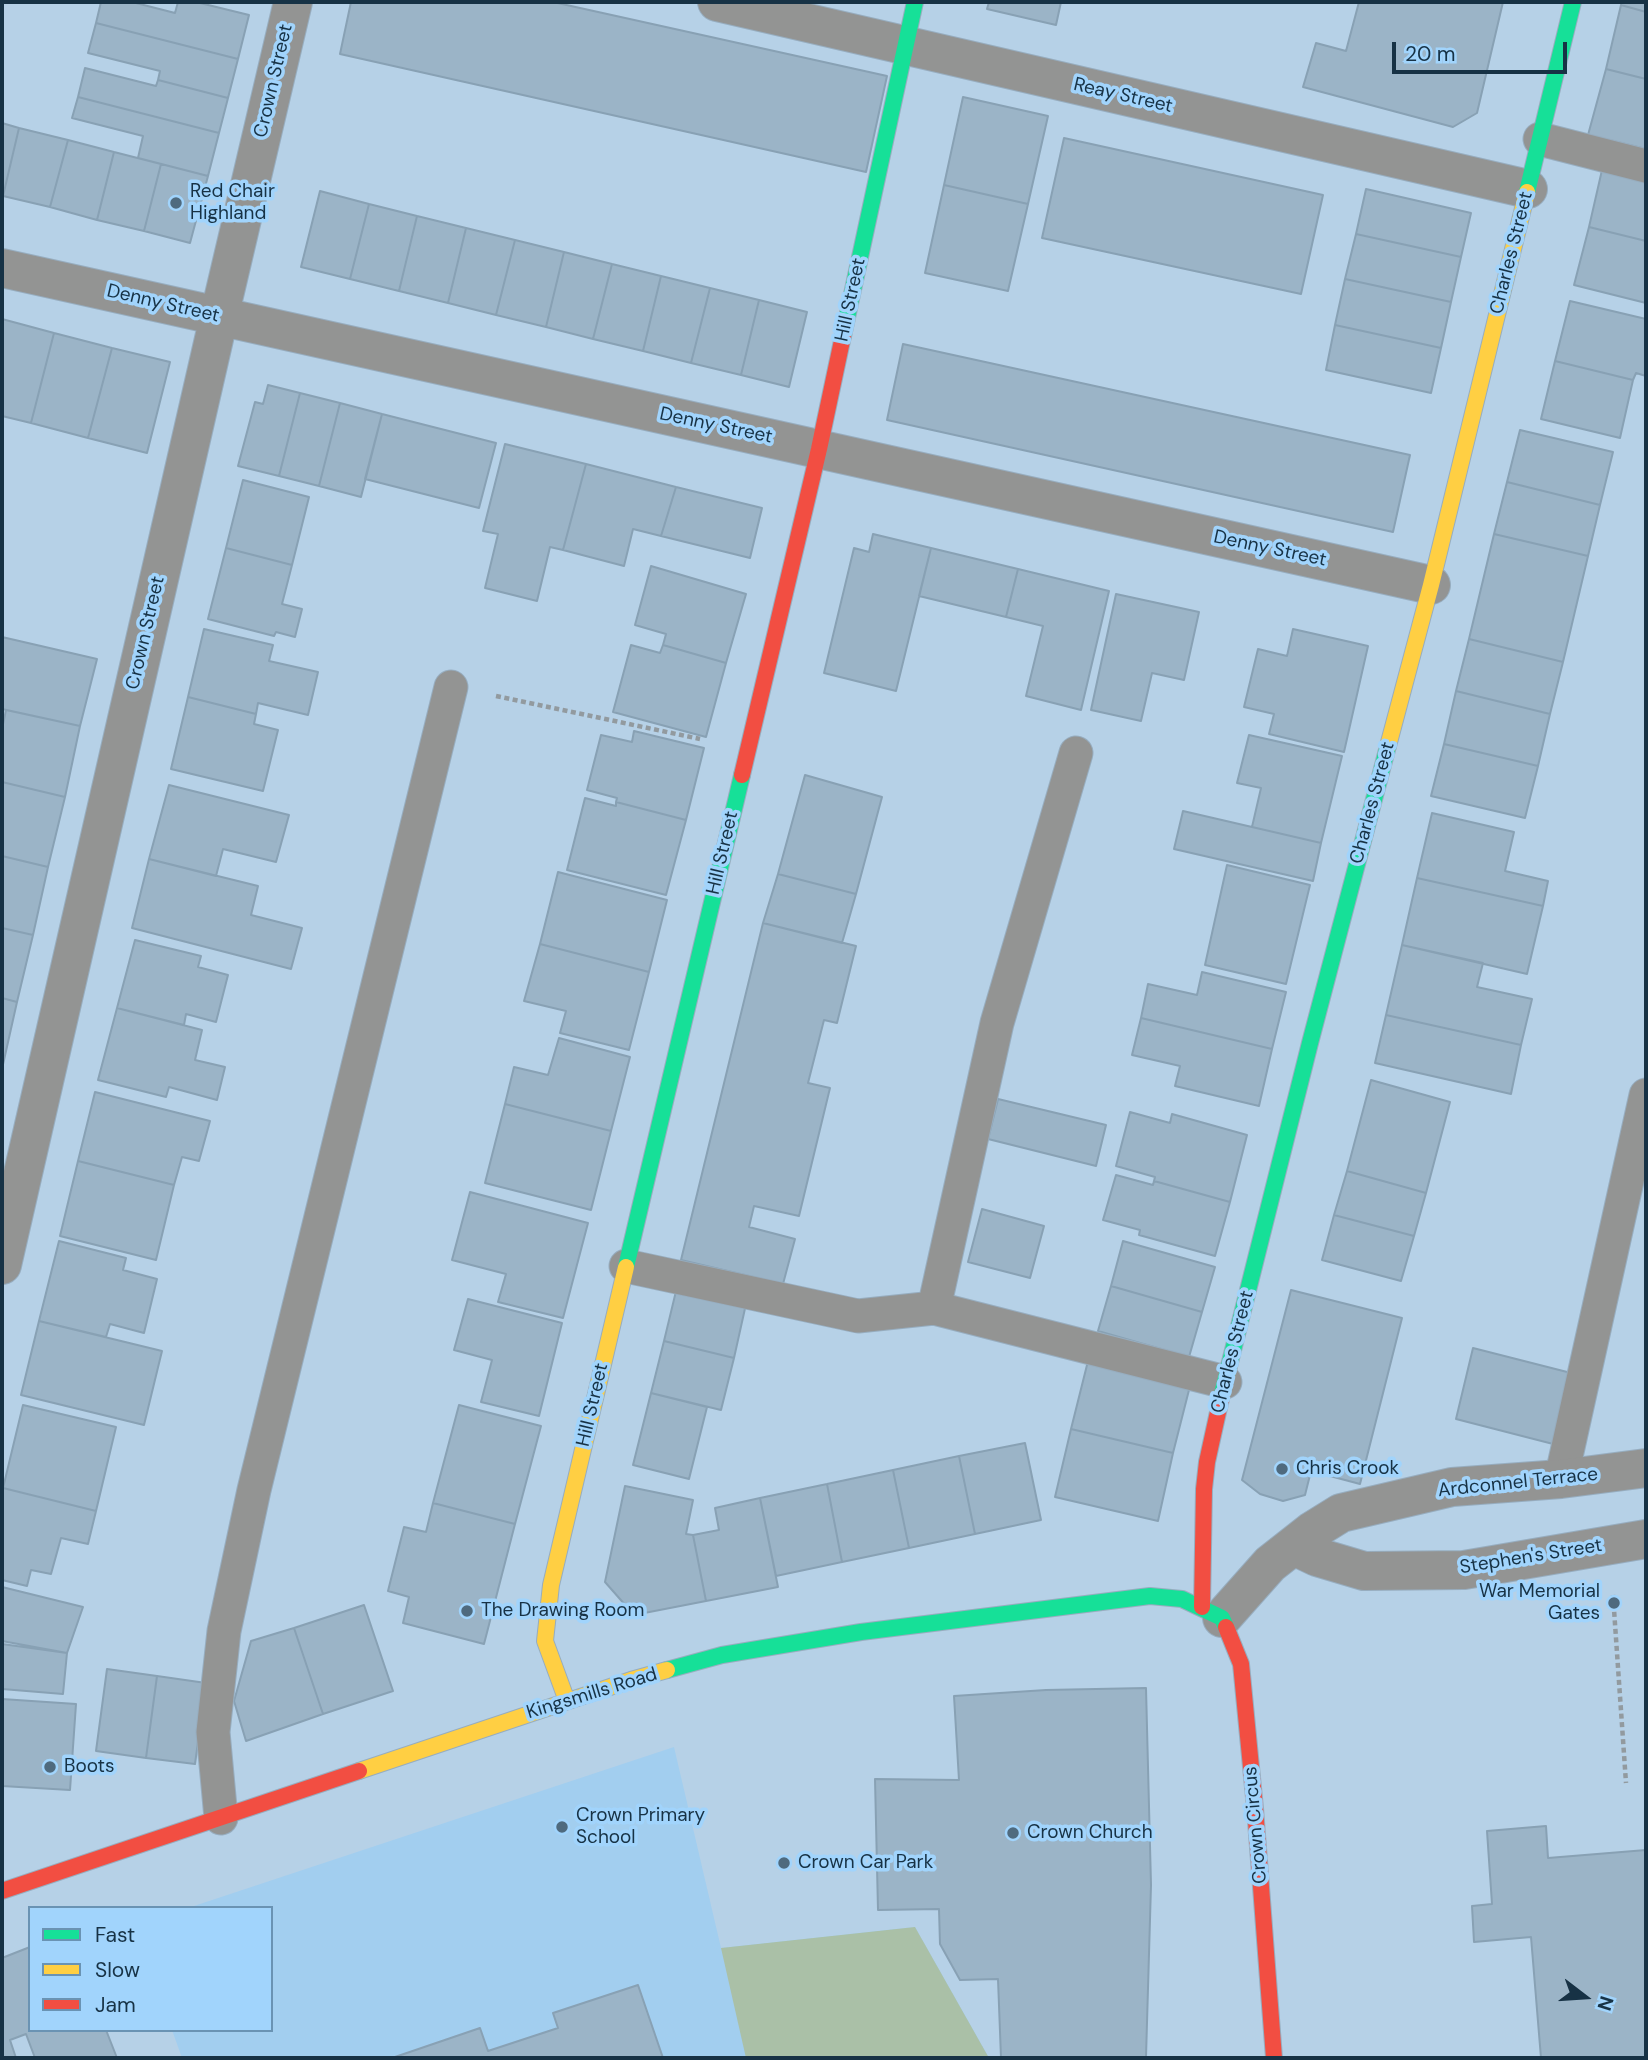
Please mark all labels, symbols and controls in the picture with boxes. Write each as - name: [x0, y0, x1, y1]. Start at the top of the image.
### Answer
- street label: Crown Street: [250, 22, 298, 140]
- scale bar: [1396, 28, 1571, 72]
- text: 20 m: [1405, 40, 1456, 68]
- street label: Reay Street: [1071, 74, 1175, 118]
- place label: Red Chair Highland: [190, 181, 275, 225]
- street label: Charles Street: [1486, 189, 1538, 317]
- marker: Red Chair Highland: [168, 195, 184, 211]
- street label: Hill Street: [831, 256, 871, 344]
- street label: Denny Street: [104, 280, 222, 328]
- street label: Denny Street: [657, 403, 775, 449]
- street label: Denny Street: [1211, 526, 1329, 572]
- street label: Crown Street: [122, 574, 170, 692]
- street label: Charles Street: [1346, 739, 1400, 867]
- street label: Hill Street: [702, 809, 744, 897]
- street label: Charles Street: [1207, 1288, 1259, 1416]
- street label: Hill Street: [572, 1361, 614, 1449]
- place label: Chris Crook: [1296, 1458, 1399, 1480]
- marker: Chris Crook: [1274, 1461, 1290, 1477]
- street label: Ardconnel Terrace: [1437, 1463, 1599, 1503]
- street label: Stephen's Street: [1458, 1534, 1604, 1580]
- place label: War Memorial Gates: [1479, 1581, 1600, 1625]
- marker: War Memorial Gates: [1606, 1595, 1622, 1611]
- place label: The Drawing Room: [481, 1600, 644, 1622]
- marker: The Drawing Room: [459, 1603, 475, 1619]
- street label: Kingsmills Road: [524, 1663, 660, 1725]
- place label: Boots: [64, 1756, 115, 1778]
- marker: Boots: [42, 1759, 58, 1775]
- street label: Crown Circus: [1240, 1765, 1272, 1885]
- place label: Crown Primary School: [576, 1805, 705, 1849]
- marker: Crown Primary School: [554, 1819, 570, 1835]
- place label: Crown Church: [1027, 1822, 1153, 1844]
- marker: Crown Church: [1005, 1825, 1021, 1841]
- place label: Crown Car Park: [798, 1852, 933, 1874]
- marker: Crown Car Park: [776, 1855, 792, 1871]
- legend: [28, 1906, 273, 2032]
- text: Fast: [95, 1921, 135, 1949]
- text: Slow: [95, 1956, 140, 1984]
- north arrow: [1550, 1962, 1620, 2032]
- text: Jam: [95, 1991, 136, 2019]
- text: N: [1592, 1993, 1620, 2014]

